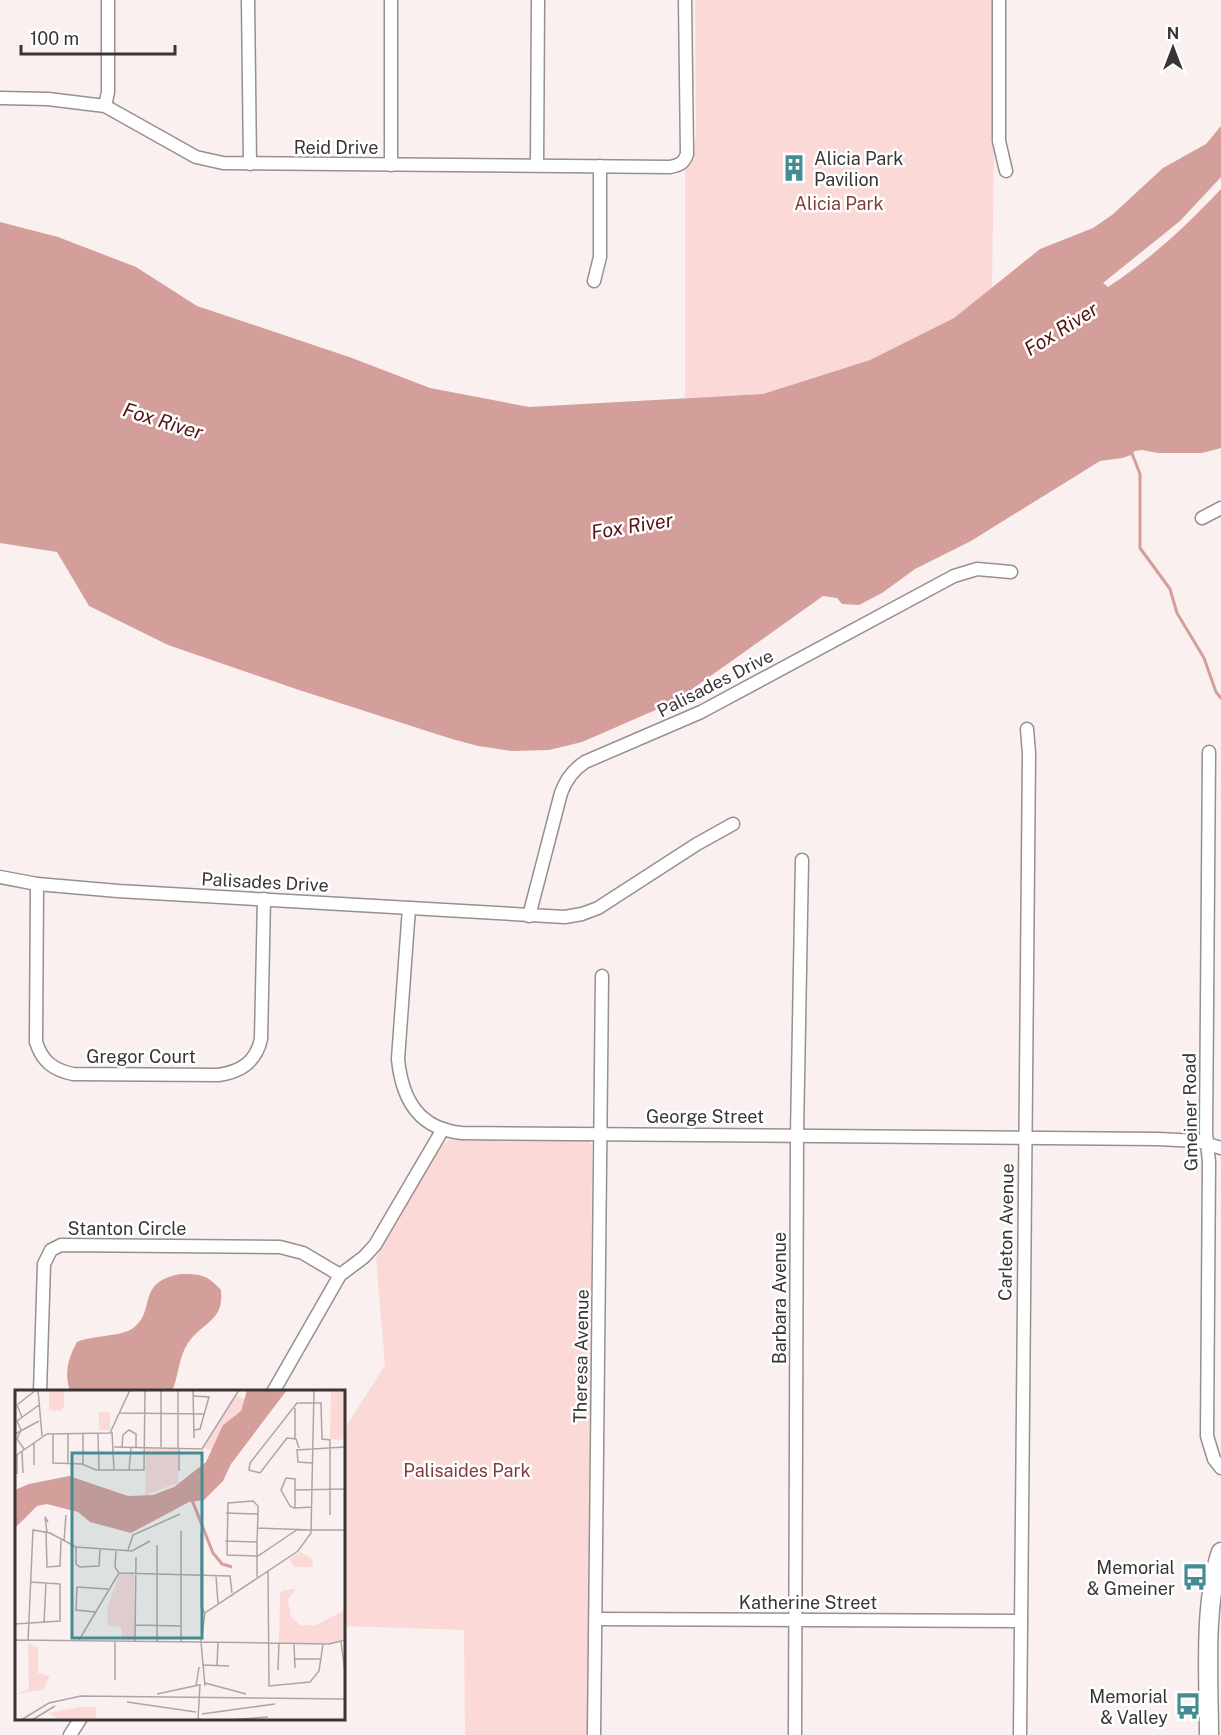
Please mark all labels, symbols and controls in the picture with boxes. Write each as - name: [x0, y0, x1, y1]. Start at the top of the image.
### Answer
- scale bar: [21, 18, 176, 56]
- north arrow: [1143, 18, 1203, 78]
- text: N: [1167, 24, 1179, 43]
- text: 100 m: [30, 28, 79, 49]
- street label: Reid Drive: [294, 137, 378, 158]
- place label: Alicia Park Pavilion: [814, 148, 903, 190]
- building icon: Alicia Park Pavilion: [779, 153, 809, 183]
- park label: Alicia Park: [794, 193, 884, 214]
- water label: Fox River: [1020, 297, 1103, 361]
- water label: Fox River: [120, 397, 206, 445]
- water label: Fox River: [589, 508, 675, 544]
- street label: Palisades Drive: [653, 645, 777, 721]
- street label: Palisades Drive: [201, 868, 329, 896]
- street label: Gregor Court: [86, 1046, 196, 1067]
- street label: Gmeiner Road: [1178, 1053, 1202, 1171]
- street label: George Street: [646, 1106, 764, 1127]
- street label: Carleton Avenue: [994, 1163, 1018, 1301]
- street label: Stanton Circle: [67, 1218, 187, 1239]
- street label: Barbara Avenue: [769, 1232, 790, 1364]
- street label: Theresa Avenue: [569, 1289, 593, 1423]
- inset map: [15, 1390, 345, 1720]
- park label: Palisaides Park: [403, 1460, 531, 1481]
- place label: Memorial & Gmeiner: [1087, 1557, 1175, 1599]
- bus stop icon: Memorial & Gmeiner: [1180, 1562, 1210, 1592]
- street label: Katherine Street: [739, 1592, 877, 1613]
- place label: Memorial & Valley: [1089, 1686, 1168, 1728]
- bus stop icon: Memorial & Valley: [1173, 1691, 1203, 1721]

